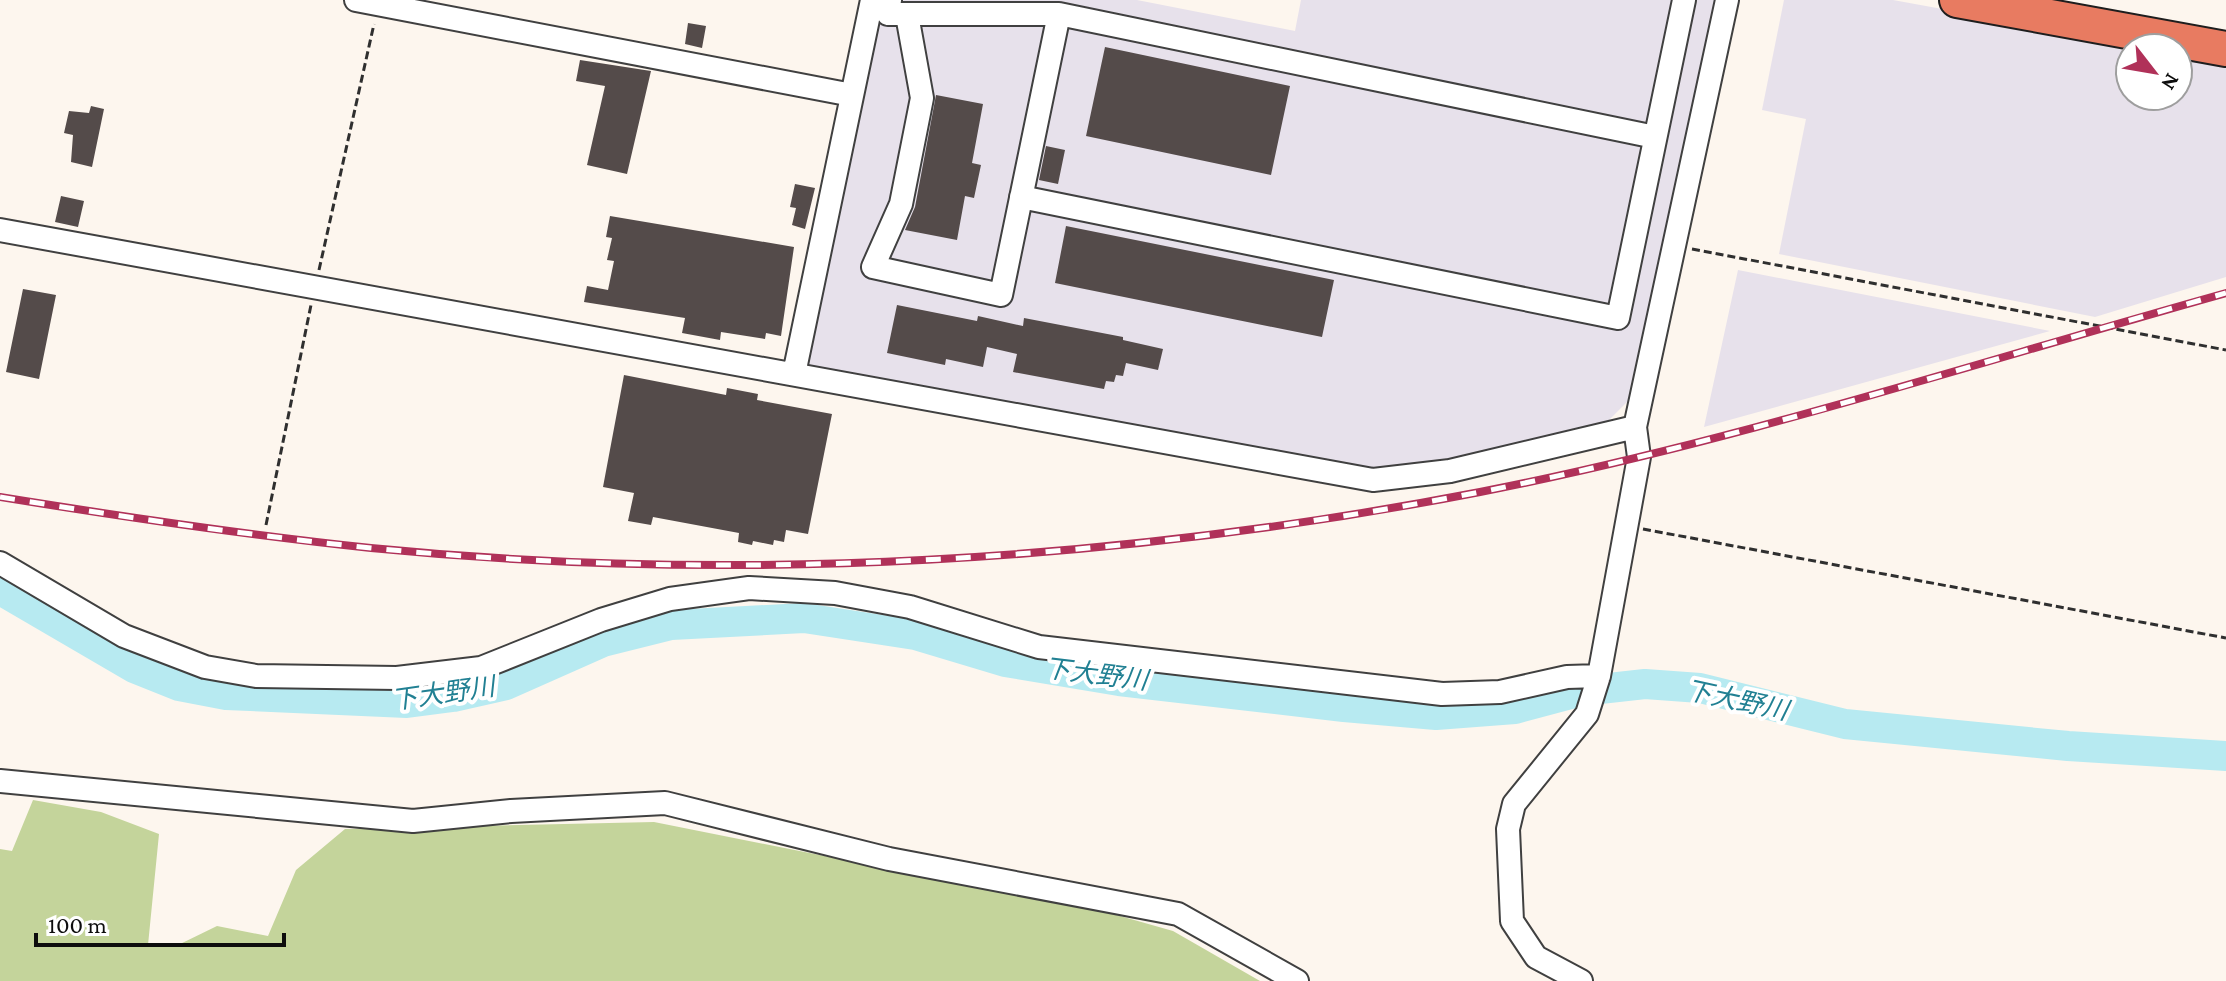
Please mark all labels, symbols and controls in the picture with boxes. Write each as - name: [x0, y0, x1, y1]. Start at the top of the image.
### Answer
- north arrow: [2114, 32, 2194, 112]
- text: N: [2156, 69, 2185, 95]
- water label: 下大野川: [1043, 654, 1152, 696]
- water label: 下大野川: [390, 671, 500, 715]
- water label: 下大野川: [1683, 675, 1794, 726]
- scale bar: [36, 897, 284, 947]
- text: 100 m: [48, 911, 107, 938]

